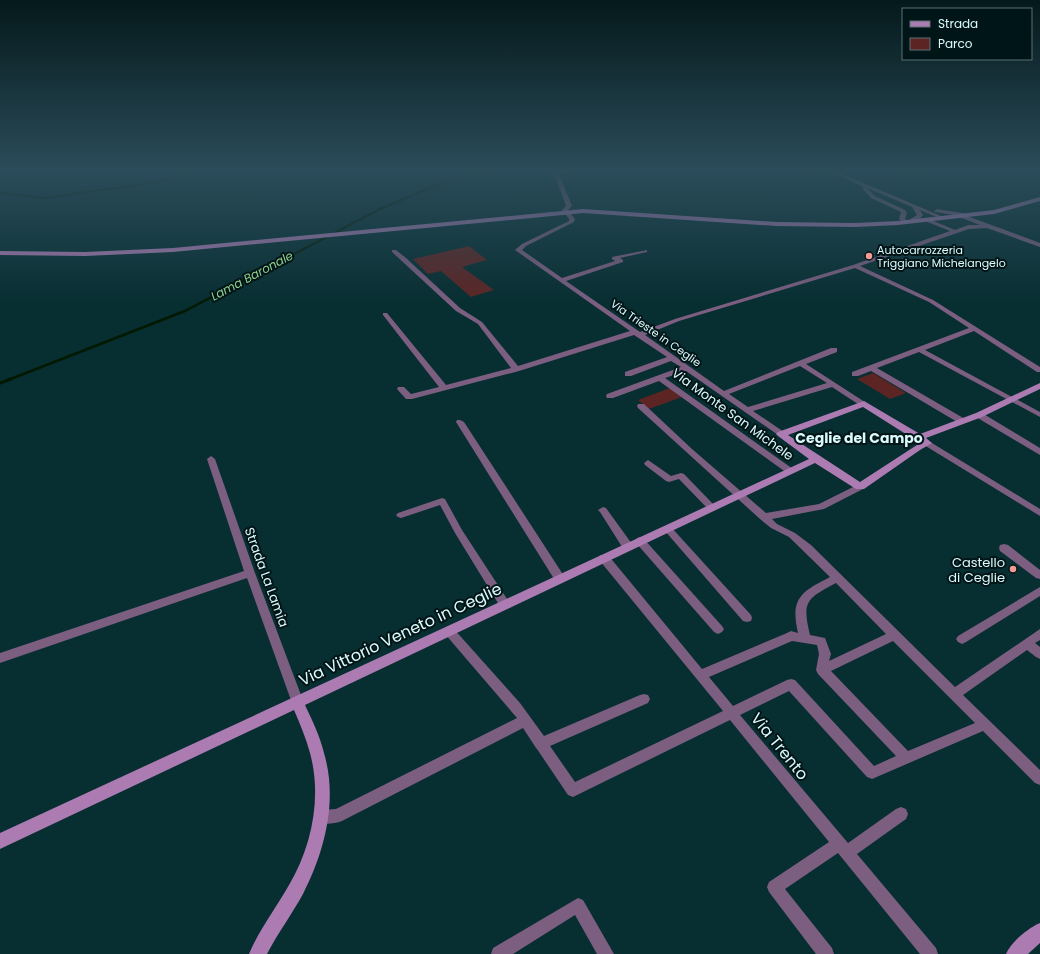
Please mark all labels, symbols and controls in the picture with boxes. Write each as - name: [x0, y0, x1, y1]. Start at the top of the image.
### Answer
- legend: [902, 8, 1032, 60]
- text: Strada: [938, 15, 978, 32]
- text: Parco: [938, 35, 973, 52]
- place label: Autocarrozzeria Triggiano Michelangelo: [877, 242, 1006, 271]
- water label: Lama Baronale: [208, 246, 296, 304]
- marker: Autocarrozzeria Triggiano Michelangelo: [864, 251, 874, 261]
- street label: Via Trieste in Ceglie: [607, 296, 705, 370]
- street label: Via Monte San Michele: [668, 364, 798, 465]
- district label: Ceglie del Campo: [795, 428, 923, 448]
- street label: Strada La Lamia: [240, 525, 293, 630]
- place label: Castello di Ceglie: [948, 553, 1005, 587]
- marker: Castello di Ceglie: [1008, 564, 1018, 574]
- street label: Via Vittorio Veneto in Ceglie: [295, 577, 505, 692]
- street label: Via Trento: [745, 708, 814, 785]

